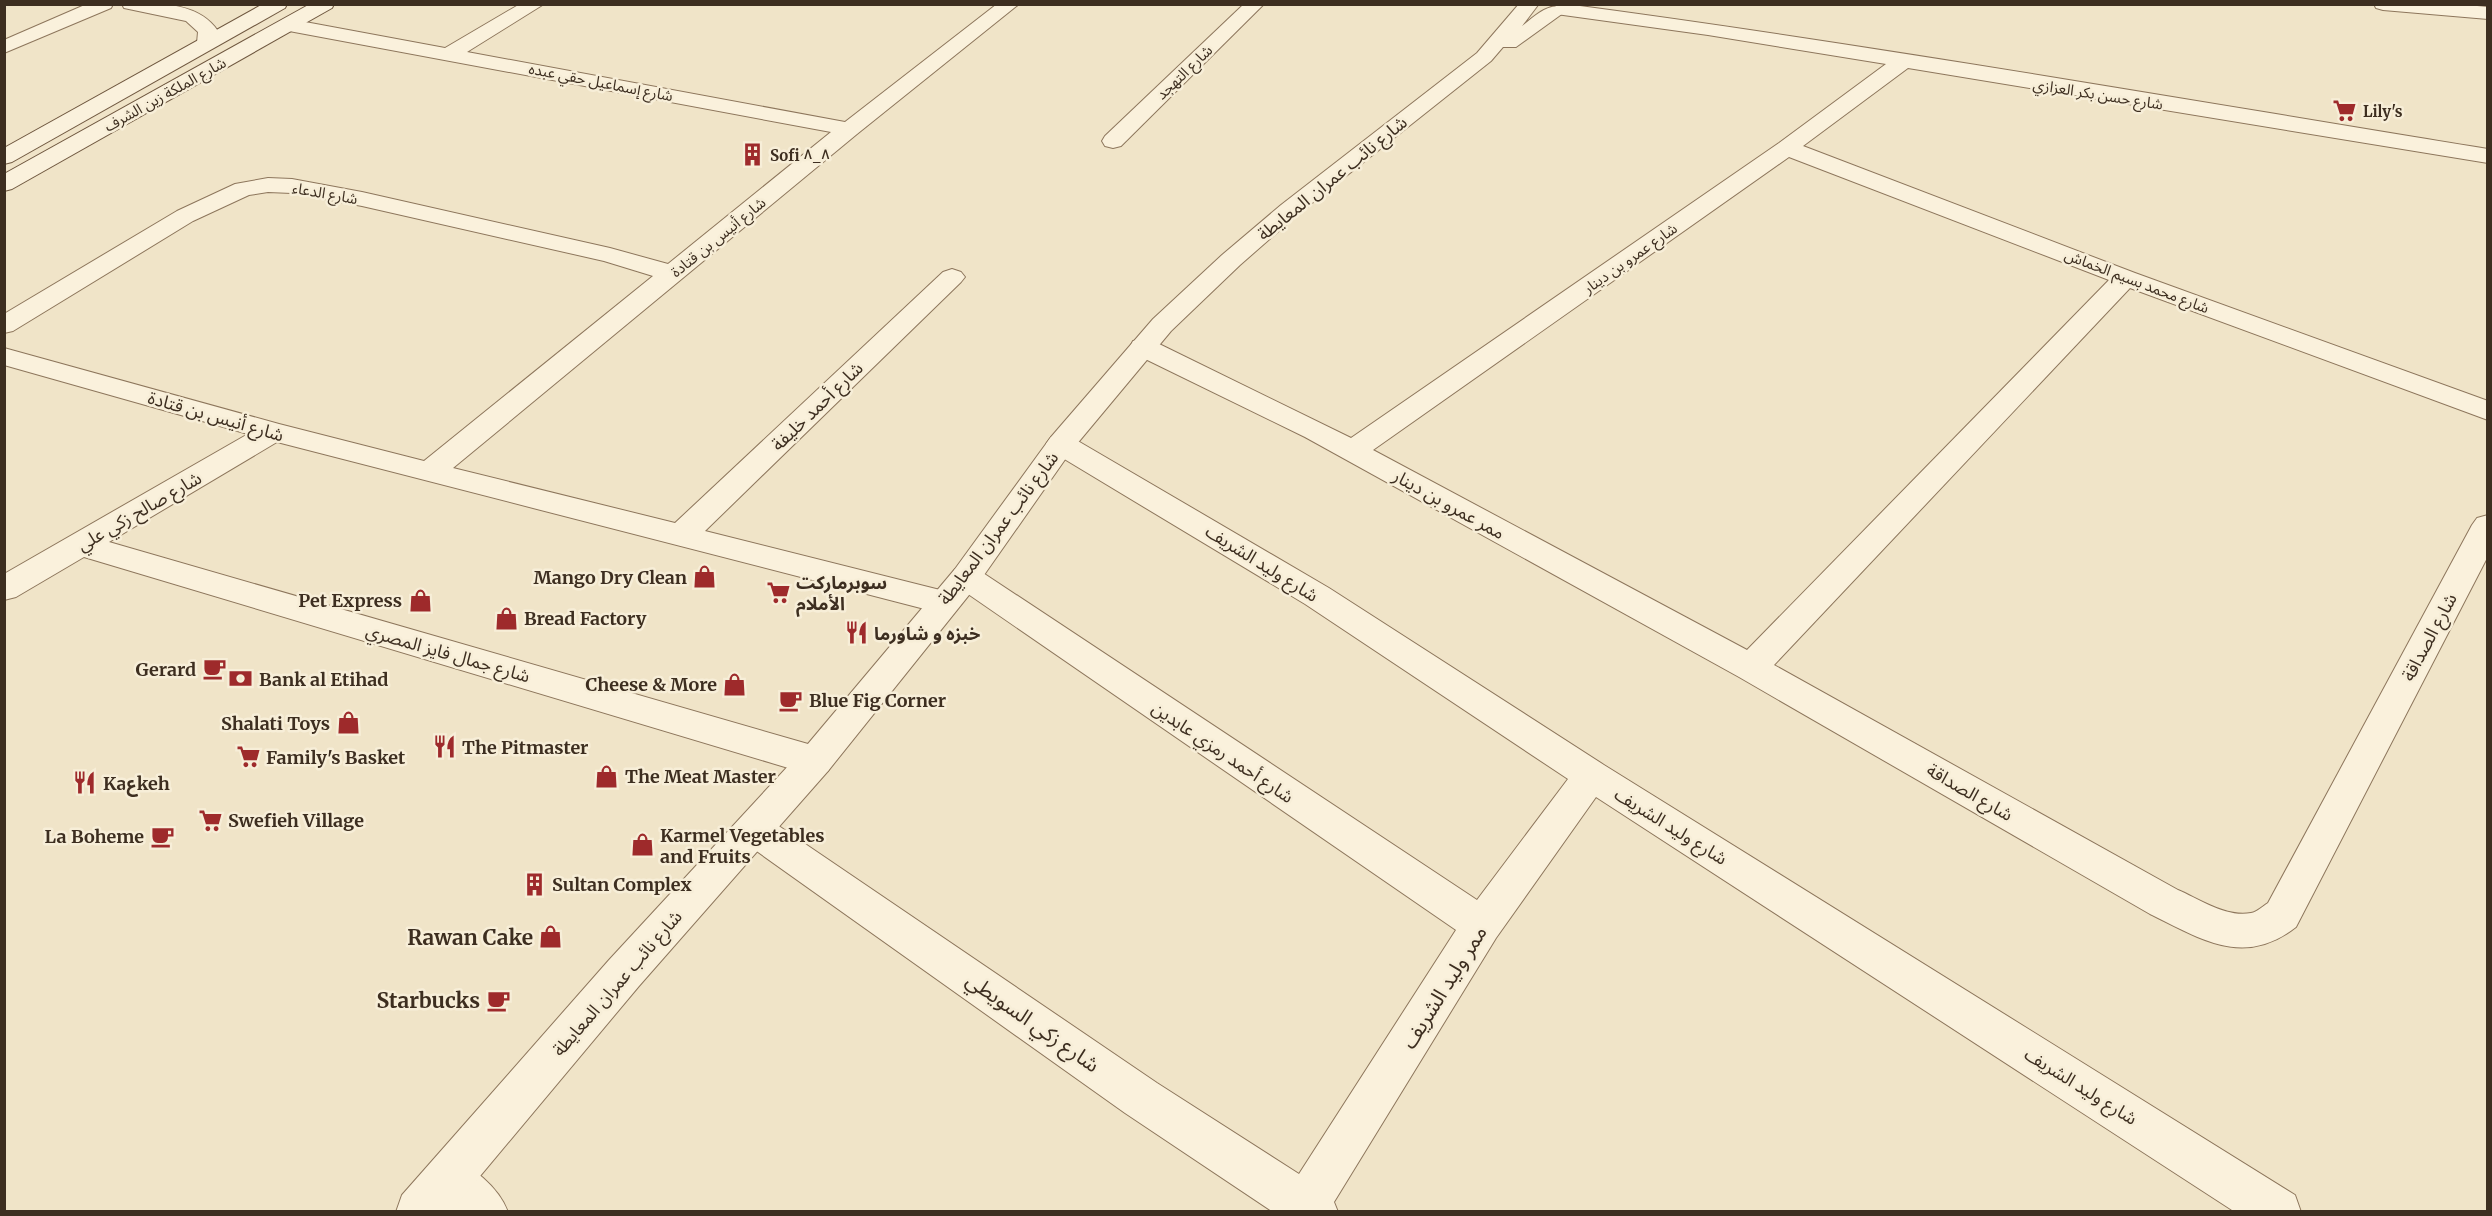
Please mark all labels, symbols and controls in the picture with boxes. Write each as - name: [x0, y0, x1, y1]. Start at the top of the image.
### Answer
- street label: شارع التهجد: [1152, 40, 1218, 106]
- street label: شارع الملكة زين الشرف: [101, 53, 231, 138]
- street label: شارع إسماعيل حقي عبده: [527, 59, 675, 108]
- street label: شارع حسن بكر العزازي: [2031, 74, 2165, 117]
- supermarket icon: Lily's: [2332, 98, 2358, 124]
- place label: Lily's: [2363, 102, 2403, 121]
- street label: شارع نائب عمران المعايطة: [1252, 110, 1413, 248]
- building icon: Sofi ^_^: [739, 142, 765, 168]
- place label: Sofi ^_^: [770, 146, 831, 165]
- street label: شارع الدعاء: [290, 178, 360, 211]
- street label: شارع أنيس بن قتادة: [667, 193, 771, 284]
- street label: شارع عمرو بن دينار: [1579, 218, 1683, 300]
- street label: شارع محمد بسيم الخماش: [2061, 245, 2212, 320]
- street label: شارع أحمد خليفة: [766, 356, 870, 458]
- street label: شارع أنيس بن قتادة: [145, 386, 287, 449]
- street label: شارع نائب عمران المعايطة: [933, 447, 1066, 611]
- street label: ممر عمرو بن دينار: [1388, 463, 1509, 544]
- street label: شارع صالح زكي علي: [73, 466, 207, 559]
- street label: شارع وليد الشريف: [1200, 519, 1323, 609]
- shop icon: Mango Dry Clean: [692, 564, 718, 590]
- place label: Mango Dry Clean: [533, 566, 687, 589]
- place label: سوبرماركت الأملام: [796, 571, 887, 617]
- supermarket icon: سوبرماركت الأملام: [765, 579, 791, 605]
- shop icon: Pet Express: [407, 587, 433, 613]
- place label: Pet Express: [298, 589, 402, 612]
- street label: شارع الصداقة: [2396, 589, 2464, 686]
- shop icon: Bread Factory: [493, 605, 519, 631]
- place label: Bread Factory: [524, 607, 647, 630]
- street label: شارع جمال فايز المصري: [362, 619, 533, 690]
- restaurant icon: خبزه و شاورما: [843, 620, 869, 646]
- place label: خبزه و شاورما: [874, 622, 980, 645]
- cafe icon: Gerard: [201, 656, 227, 682]
- place label: Gerard: [136, 658, 196, 681]
- bank icon: Bank al Etihad: [228, 666, 254, 692]
- place label: Bank al Etihad: [259, 668, 388, 691]
- shop icon: Cheese & More: [722, 671, 748, 697]
- place label: Cheese & More: [585, 673, 717, 696]
- cafe icon: Blue Fig Corner: [778, 687, 804, 713]
- place label: Blue Fig Corner: [809, 689, 946, 712]
- street label: شارع أحمد رمزي عابدين: [1146, 696, 1298, 810]
- shop icon: Shalati Toys: [335, 710, 361, 736]
- place label: Shalati Toys: [221, 712, 330, 735]
- restaurant icon: The Pitmaster: [431, 734, 457, 760]
- place label: The Pitmaster: [462, 736, 588, 759]
- supermarket icon: Family's Basket: [235, 744, 261, 770]
- place label: Family's Basket: [266, 746, 406, 769]
- street label: شارع الصداقة: [1921, 758, 2017, 829]
- shop icon: The Meat Master: [594, 763, 620, 789]
- place label: The Meat Master: [625, 765, 776, 788]
- restaurant icon: Kaعkeh: [72, 770, 98, 796]
- place label: Kaعkeh: [103, 772, 170, 797]
- street label: شارع وليد الشريف: [1609, 782, 1732, 872]
- supermarket icon: Swefieh Village: [197, 807, 223, 833]
- place label: Swefieh Village: [228, 809, 364, 832]
- cafe icon: La Boheme: [149, 823, 175, 849]
- place label: Karmel Vegetables and Fruits: [660, 824, 825, 868]
- place label: La Boheme: [45, 825, 144, 848]
- shop icon: Karmel Vegetables and Fruits: [629, 832, 655, 858]
- building icon: Sultan Complex: [521, 871, 547, 897]
- place label: Sultan Complex: [552, 873, 692, 896]
- street label: شارع نائب عمران المعايطة: [547, 905, 689, 1063]
- street label: ممر وليد الشريف: [1395, 920, 1493, 1054]
- place label: Rawan Cake: [407, 924, 533, 951]
- shop icon: Rawan Cake: [538, 924, 564, 950]
- street label: شارع زكي السويطي: [959, 966, 1105, 1080]
- place label: Starbucks: [376, 987, 480, 1014]
- cafe icon: Starbucks: [485, 987, 511, 1013]
- street label: شارع وليد الشريف: [2019, 1042, 2142, 1132]

